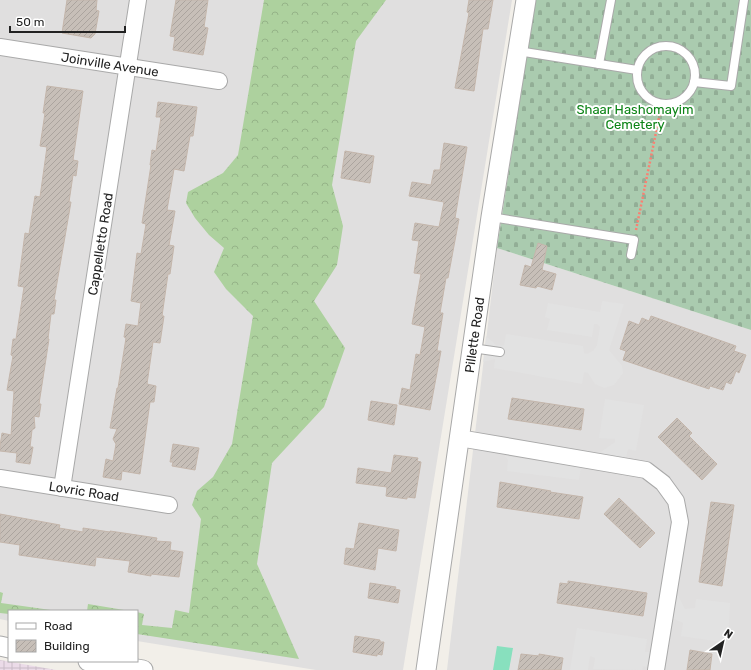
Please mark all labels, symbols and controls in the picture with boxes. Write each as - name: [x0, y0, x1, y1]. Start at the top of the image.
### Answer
- scale bar: [10, 8, 125, 34]
- text: 50 m: [16, 15, 44, 29]
- street label: Joinville Avenue: [60, 49, 160, 80]
- park label: Shaar Hashomayim Cemetery: [576, 102, 694, 132]
- street label: Cappelletto Road: [85, 192, 116, 297]
- street label: Pillette Road: [462, 296, 487, 374]
- street label: Lovric Road: [48, 479, 120, 504]
- legend: [8, 610, 138, 662]
- text: Road: [44, 619, 72, 633]
- north arrow: [703, 622, 743, 662]
- text: N: [721, 627, 735, 642]
- text: Building: [44, 639, 90, 653]

